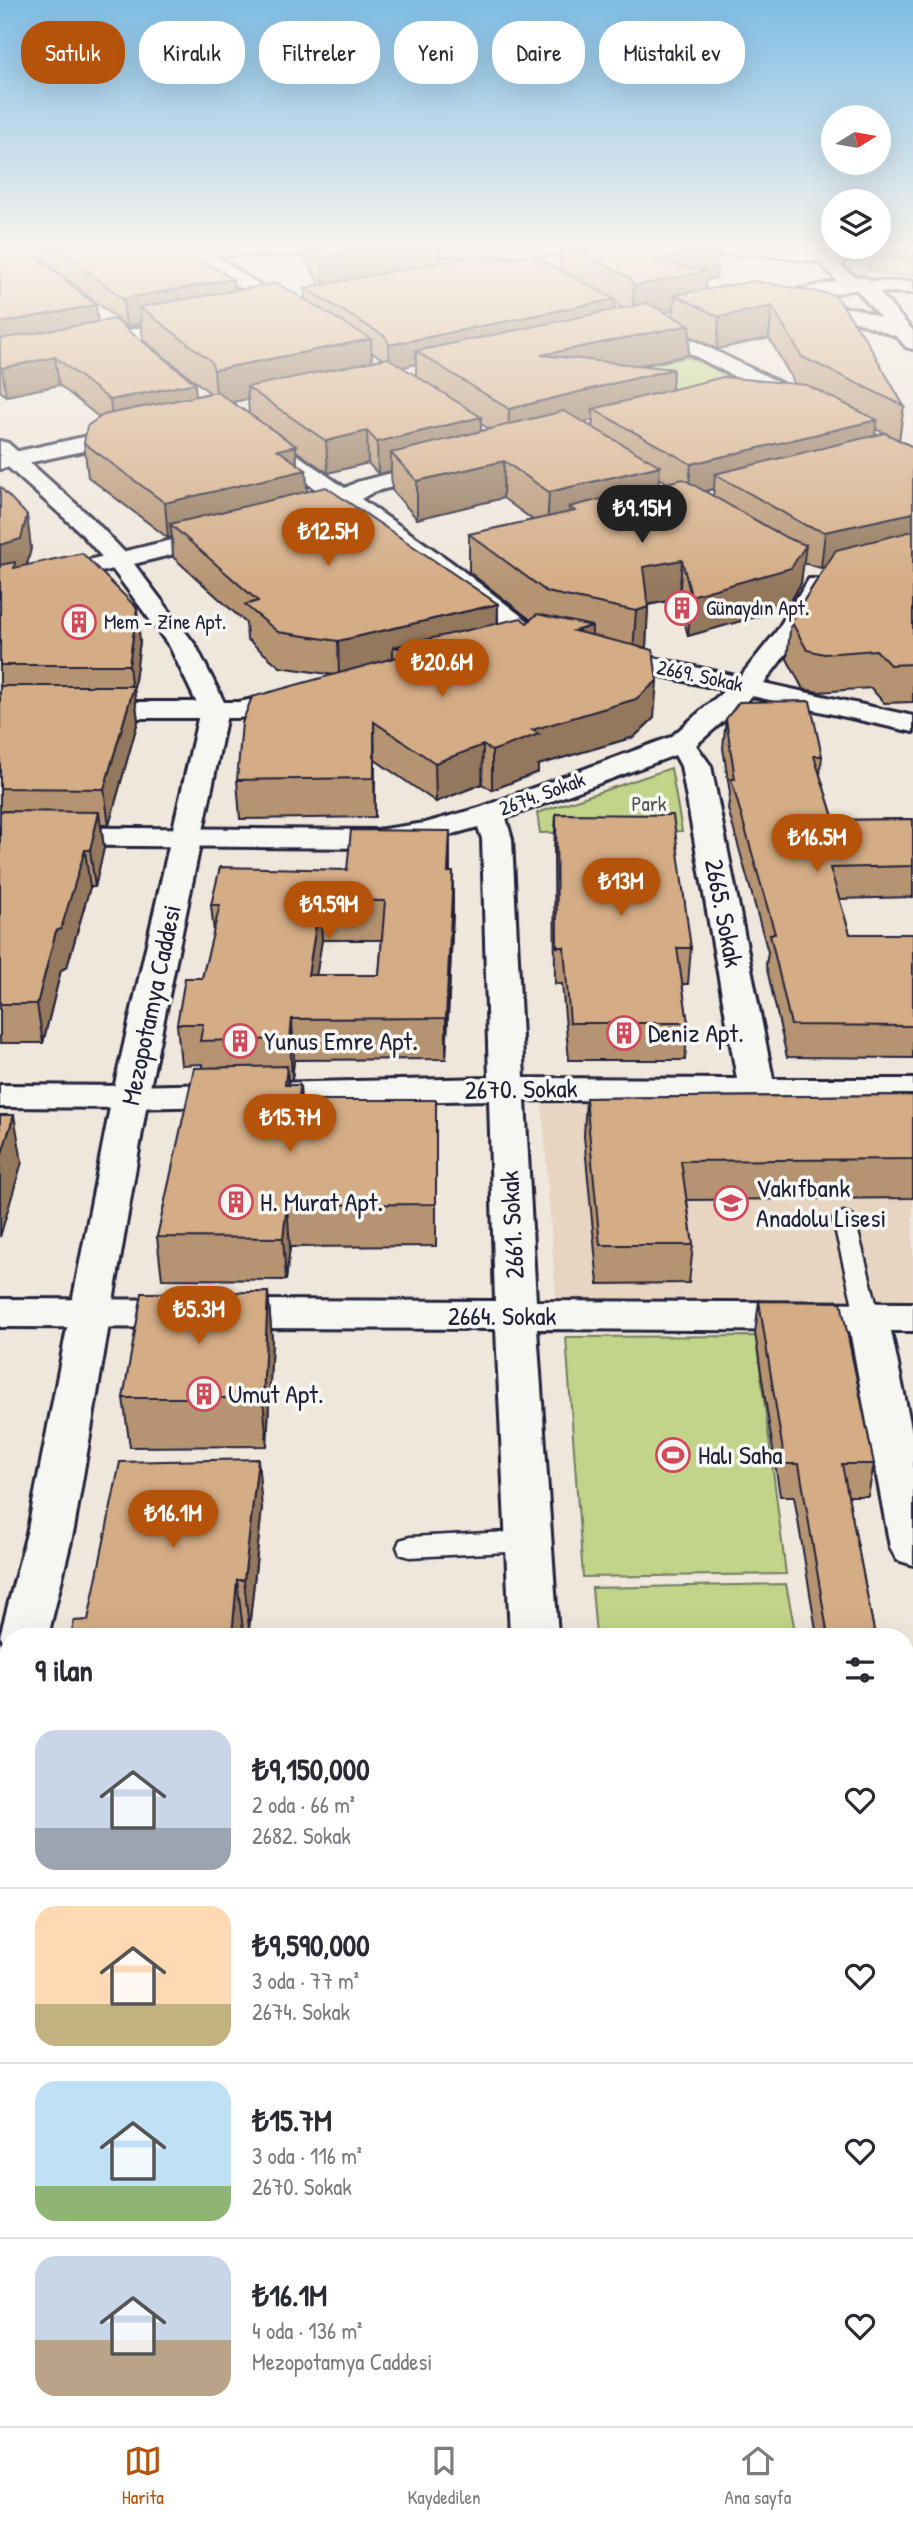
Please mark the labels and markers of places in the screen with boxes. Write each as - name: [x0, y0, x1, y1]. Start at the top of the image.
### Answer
- pin: ₺9.15M: [585, 486, 699, 545]
- pin: ₺12.5M: [271, 508, 385, 568]
- building icon: Günaydın Apt.: [663, 589, 701, 627]
- place label: Günaydın Apt.: [706, 593, 809, 622]
- building icon: Mem - Zine Apt.: [60, 603, 98, 641]
- place label: Mem - Zine Apt.: [104, 607, 226, 636]
- pin: ₺20.6M: [385, 640, 499, 699]
- pin: ₺16.5M: [760, 814, 874, 874]
- pin: ₺13M: [580, 858, 662, 918]
- pin: ₺9.59M: [272, 881, 386, 941]
- building icon: Deniz Apt.: [605, 1014, 643, 1052]
- place label: Deniz Apt.: [648, 1015, 744, 1050]
- building icon: Yunus Emre Apt.: [221, 1022, 259, 1060]
- place label: Yunus Emre Apt.: [264, 1023, 418, 1058]
- pin: ₺15.7M: [233, 1094, 347, 1154]
- place label: Vakıfbank Anadolu Lisesi: [756, 1170, 886, 1235]
- building icon: H. Murat Apt.: [217, 1183, 255, 1221]
- place label: H. Murat Apt.: [260, 1184, 383, 1219]
- school or university icon: Vakıfbank Anadolu Lisesi: [712, 1184, 750, 1222]
- pin: ₺5.3M: [150, 1286, 248, 1346]
- building icon: Umut Apt.: [185, 1375, 223, 1413]
- place label: Umut Apt.: [228, 1376, 324, 1411]
- sports icon: Halı Saha: [654, 1436, 692, 1474]
- place label: Halı Saha: [698, 1437, 782, 1472]
- pin: ₺16.1M: [116, 1490, 230, 1550]

